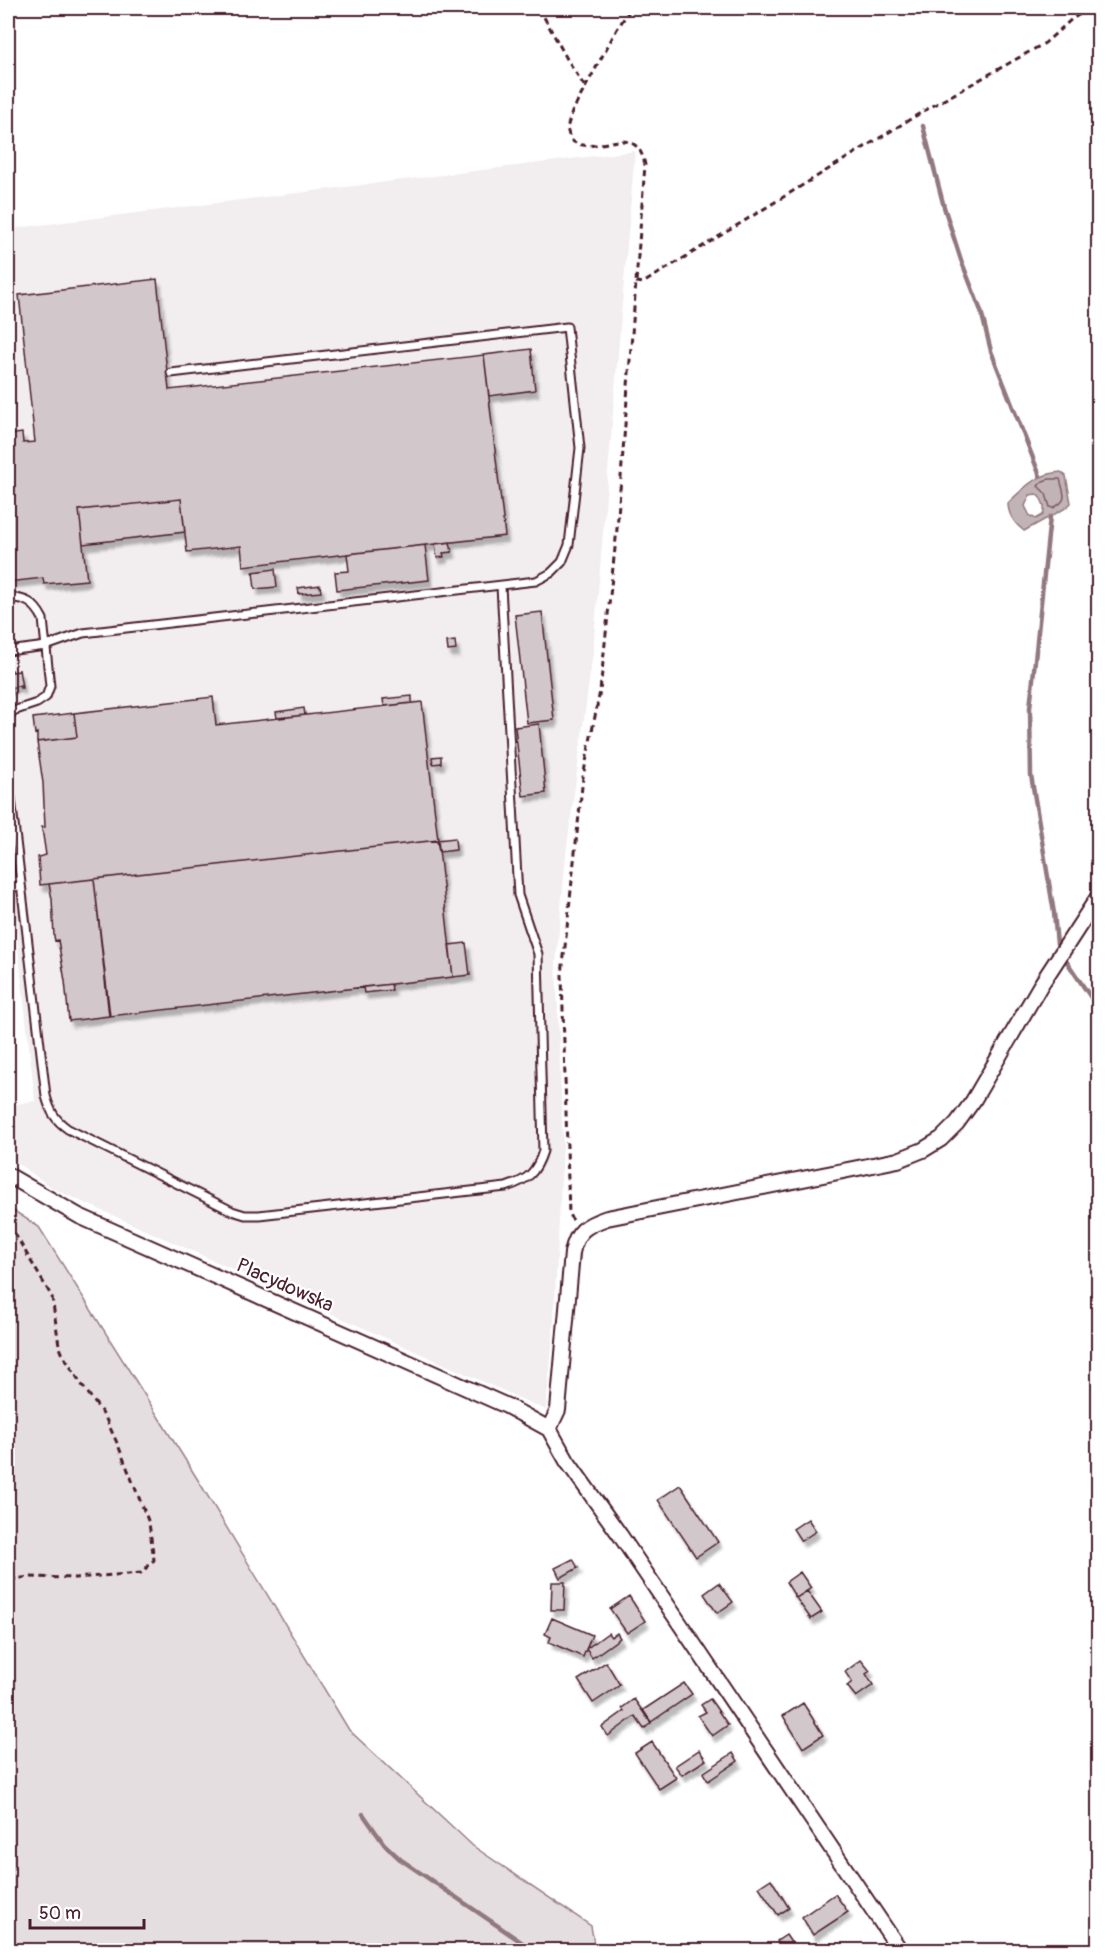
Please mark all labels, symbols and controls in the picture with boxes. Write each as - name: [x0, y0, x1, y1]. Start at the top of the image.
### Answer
- street label: Placydowska: [232, 1252, 338, 1318]
- scale bar: [30, 1892, 144, 1930]
- text: 50 m: [39, 1902, 81, 1925]

